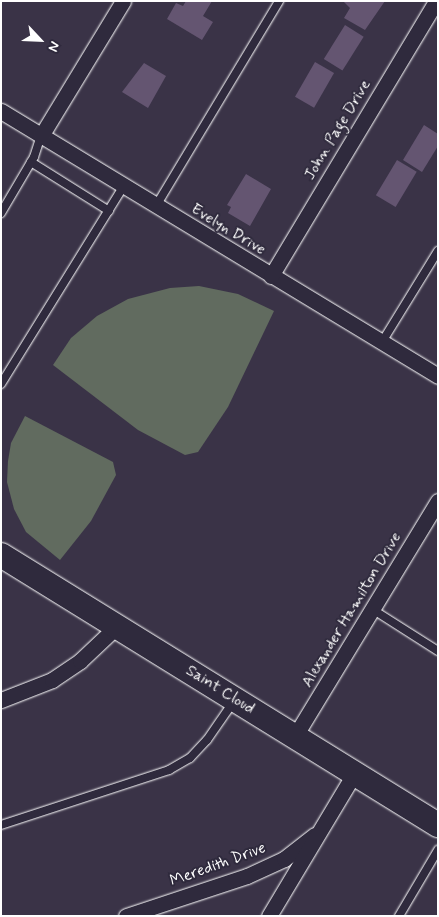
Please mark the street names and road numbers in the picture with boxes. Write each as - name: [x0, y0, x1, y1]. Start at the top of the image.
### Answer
- street label: John Page Drive: [301, 77, 375, 183]
- street label: Evelyn Drive: [188, 200, 268, 260]
- street label: Alexander Hamilton Drive: [299, 530, 405, 690]
- street label: Saint Cloud: [182, 661, 258, 719]
- street label: Meredith Drive: [167, 839, 269, 891]

